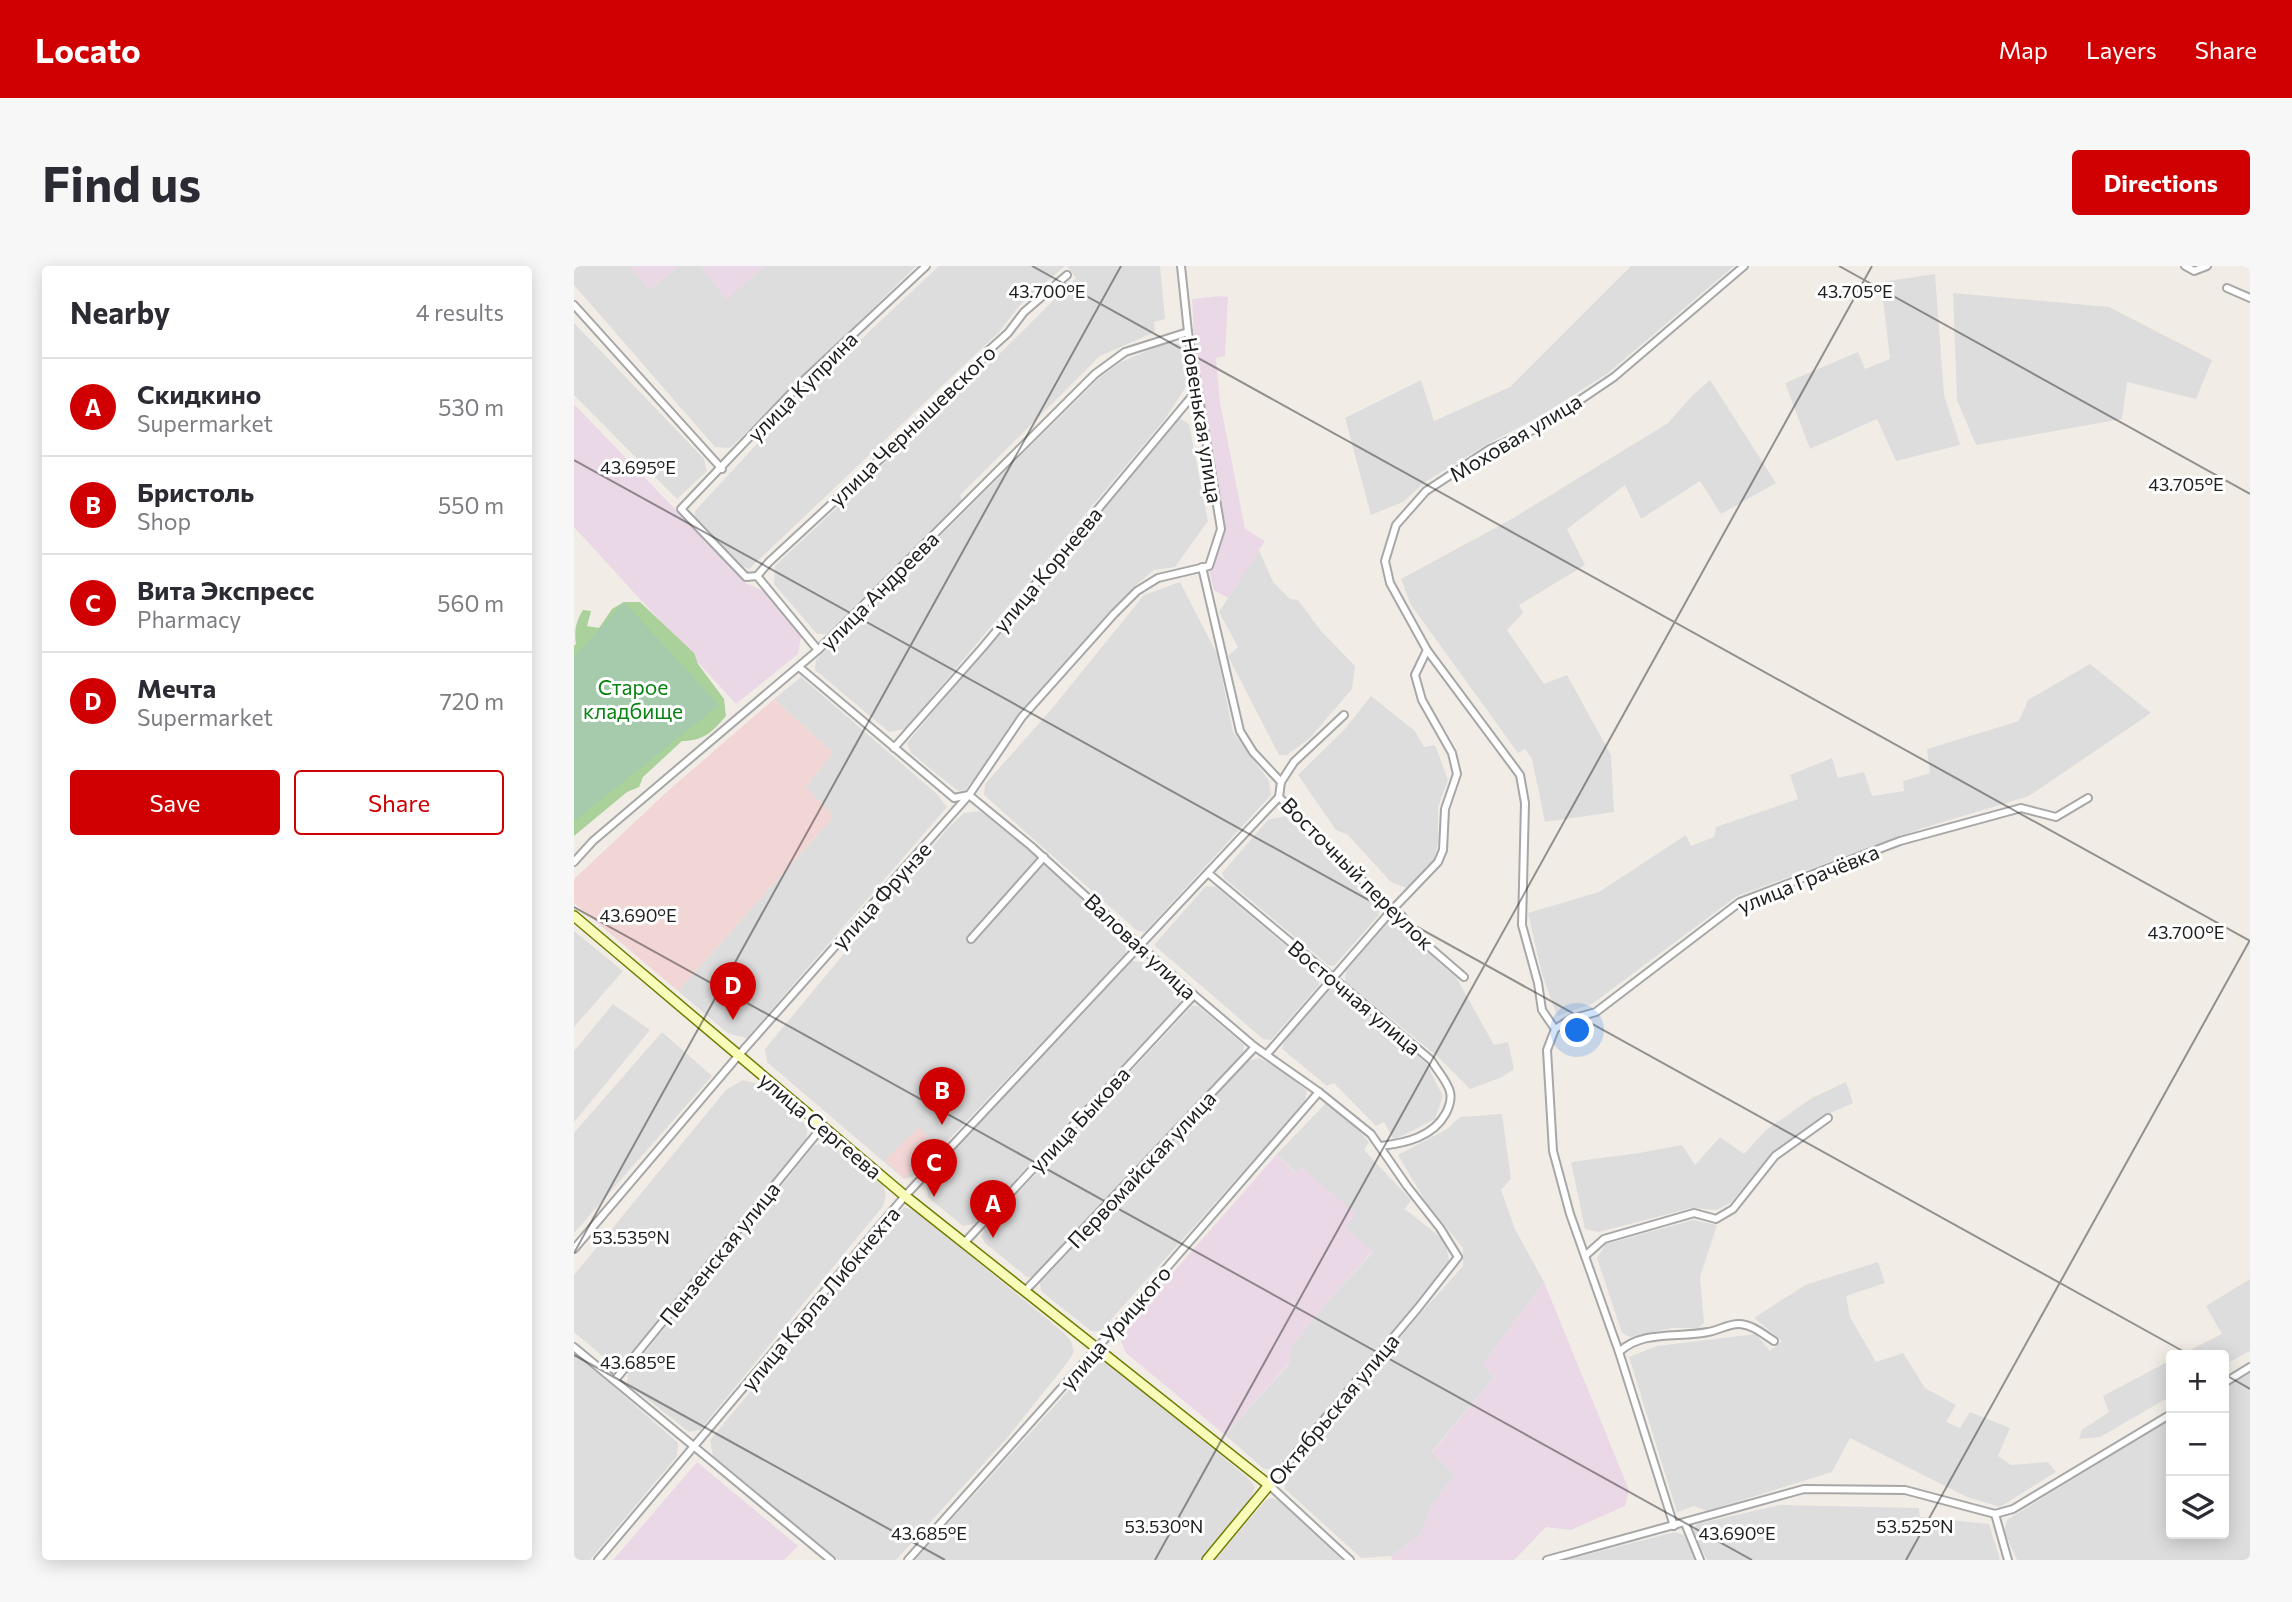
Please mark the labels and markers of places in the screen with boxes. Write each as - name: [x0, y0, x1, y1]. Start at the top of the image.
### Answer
- pin: D: [710, 962, 756, 1020]
- pin: B: [919, 1067, 965, 1125]
- pin: C: [911, 1139, 957, 1197]
- pin: A: [970, 1180, 1016, 1238]

